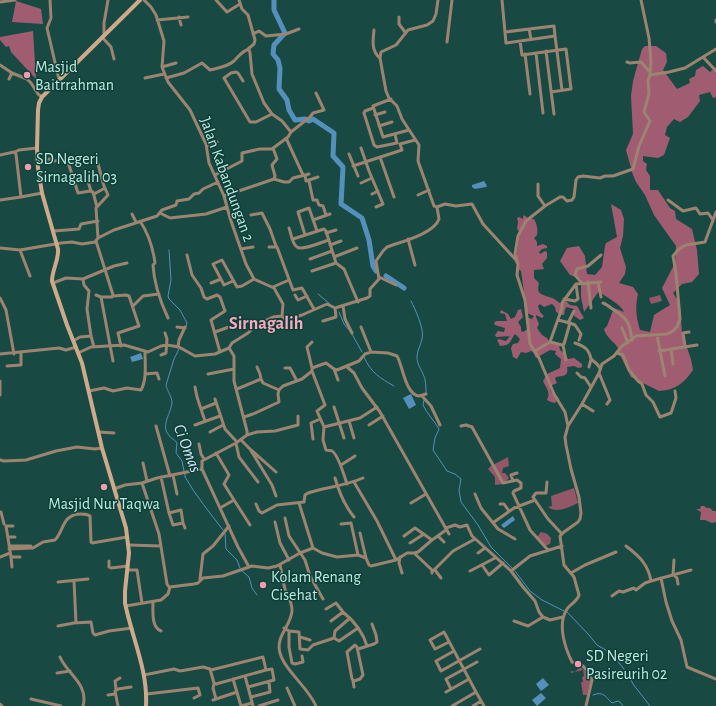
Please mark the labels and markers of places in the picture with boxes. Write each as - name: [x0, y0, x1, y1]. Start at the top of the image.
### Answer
- place label: Masjid Baitrrahman: [35, 59, 114, 93]
- marker: Masjid Baitrrahman: [22, 70, 32, 80]
- place label: SD Negeri Sirnagalih 03: [36, 151, 117, 185]
- marker: SD Negeri Sirnagalih 03: [23, 162, 33, 172]
- marker: Masjid Nur Taqwa: [99, 482, 109, 492]
- place label: Masjid Nur Taqwa: [48, 496, 160, 513]
- place label: Kolam Renang Cisehat: [271, 569, 361, 603]
- marker: Kolam Renang Cisehat: [258, 580, 268, 590]
- place label: SD Negeri Pasireurih 02: [586, 648, 667, 682]
- marker: SD Negeri Pasireurih 02: [573, 659, 583, 669]

